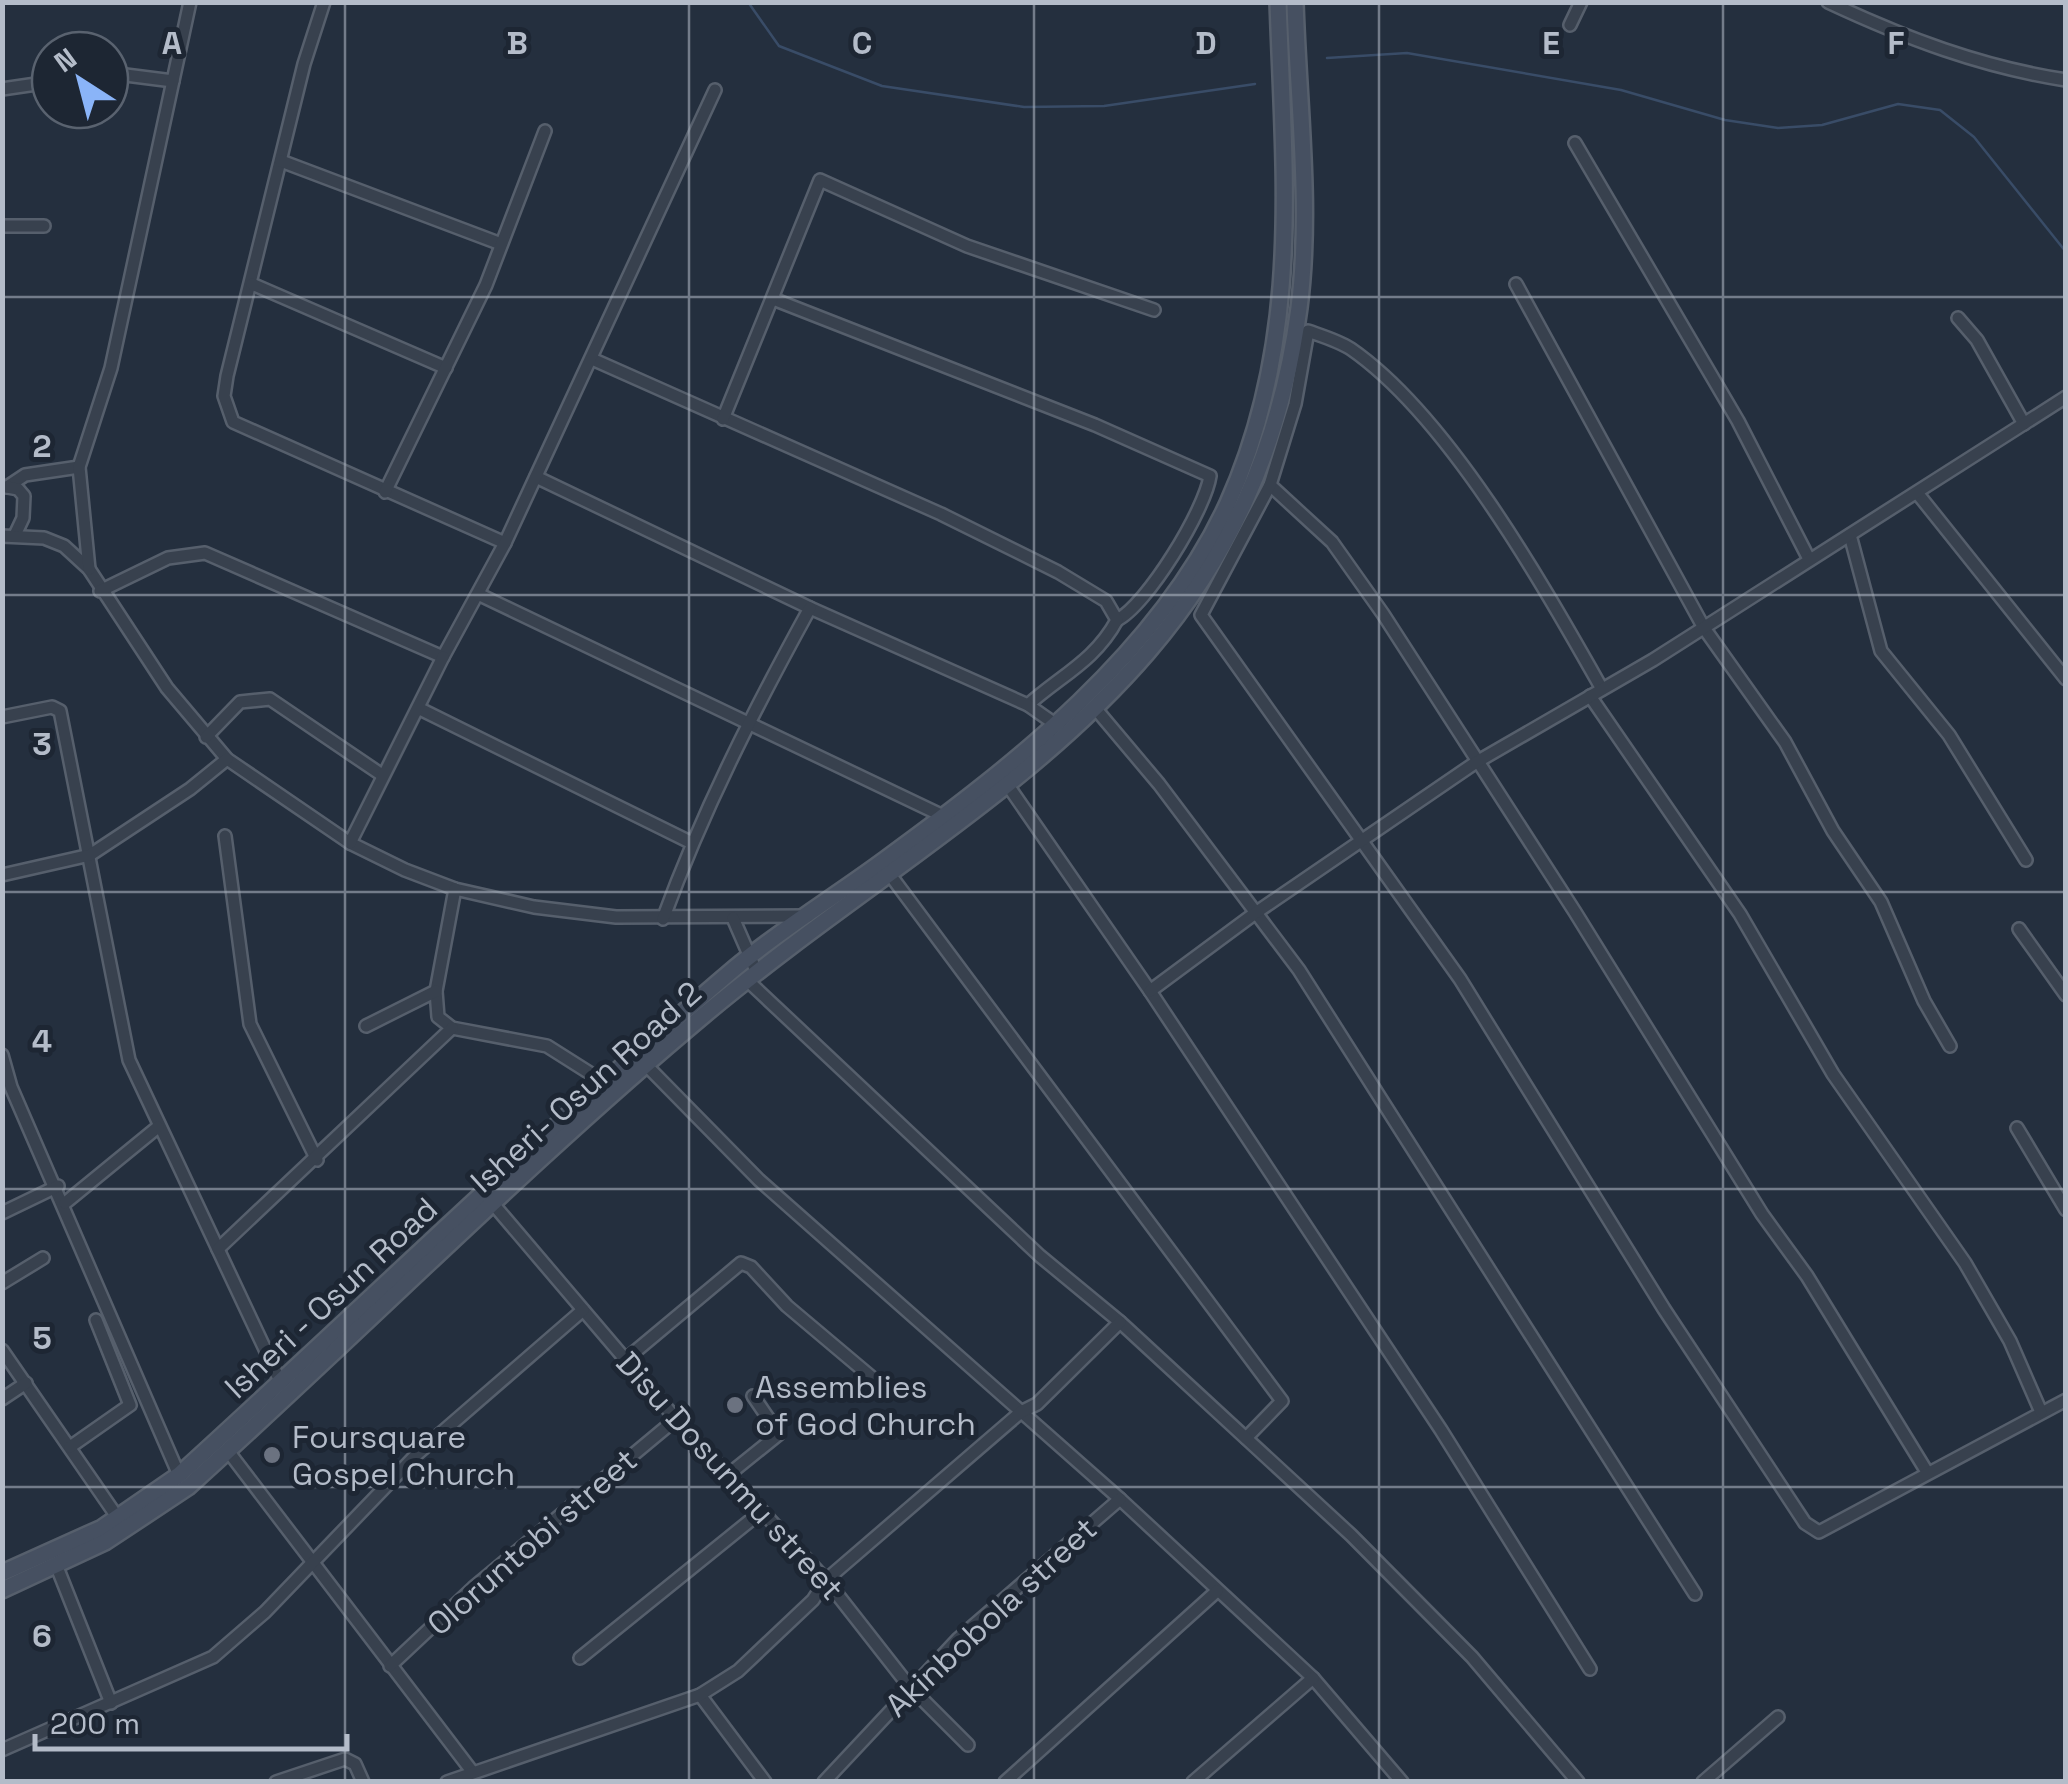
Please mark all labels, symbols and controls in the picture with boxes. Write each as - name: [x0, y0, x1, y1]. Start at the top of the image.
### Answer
- text: A: [162, 23, 182, 63]
- text: B: [506, 23, 528, 63]
- text: C: [852, 23, 872, 63]
- text: D: [1195, 23, 1217, 63]
- text: E: [1542, 23, 1560, 63]
- text: F: [1887, 23, 1905, 63]
- north arrow: [30, 30, 130, 130]
- text: N: [47, 40, 83, 80]
- text: 2: [32, 426, 52, 466]
- text: 3: [32, 724, 52, 764]
- street label: Isheri- Osun Road 2: [462, 973, 710, 1201]
- text: 4: [32, 1021, 52, 1061]
- street label: Isheri - Osun Road: [216, 1189, 446, 1407]
- text: 5: [32, 1318, 52, 1358]
- street label: Disu Dosunmu street: [608, 1344, 852, 1608]
- place label: Assemblies of God Church: [755, 1367, 976, 1444]
- marker: Assemblies of God Church: [724, 1394, 746, 1416]
- place label: Foursquare Gospel Church: [292, 1417, 515, 1494]
- street label: Oloruntobi street: [419, 1440, 645, 1644]
- marker: Foursquare Gospel Church: [261, 1444, 283, 1466]
- street label: Akinbobola street: [877, 1509, 1105, 1725]
- text: 6: [32, 1616, 52, 1656]
- scale bar: [35, 1689, 348, 1751]
- text: 200 m: [50, 1704, 140, 1743]

